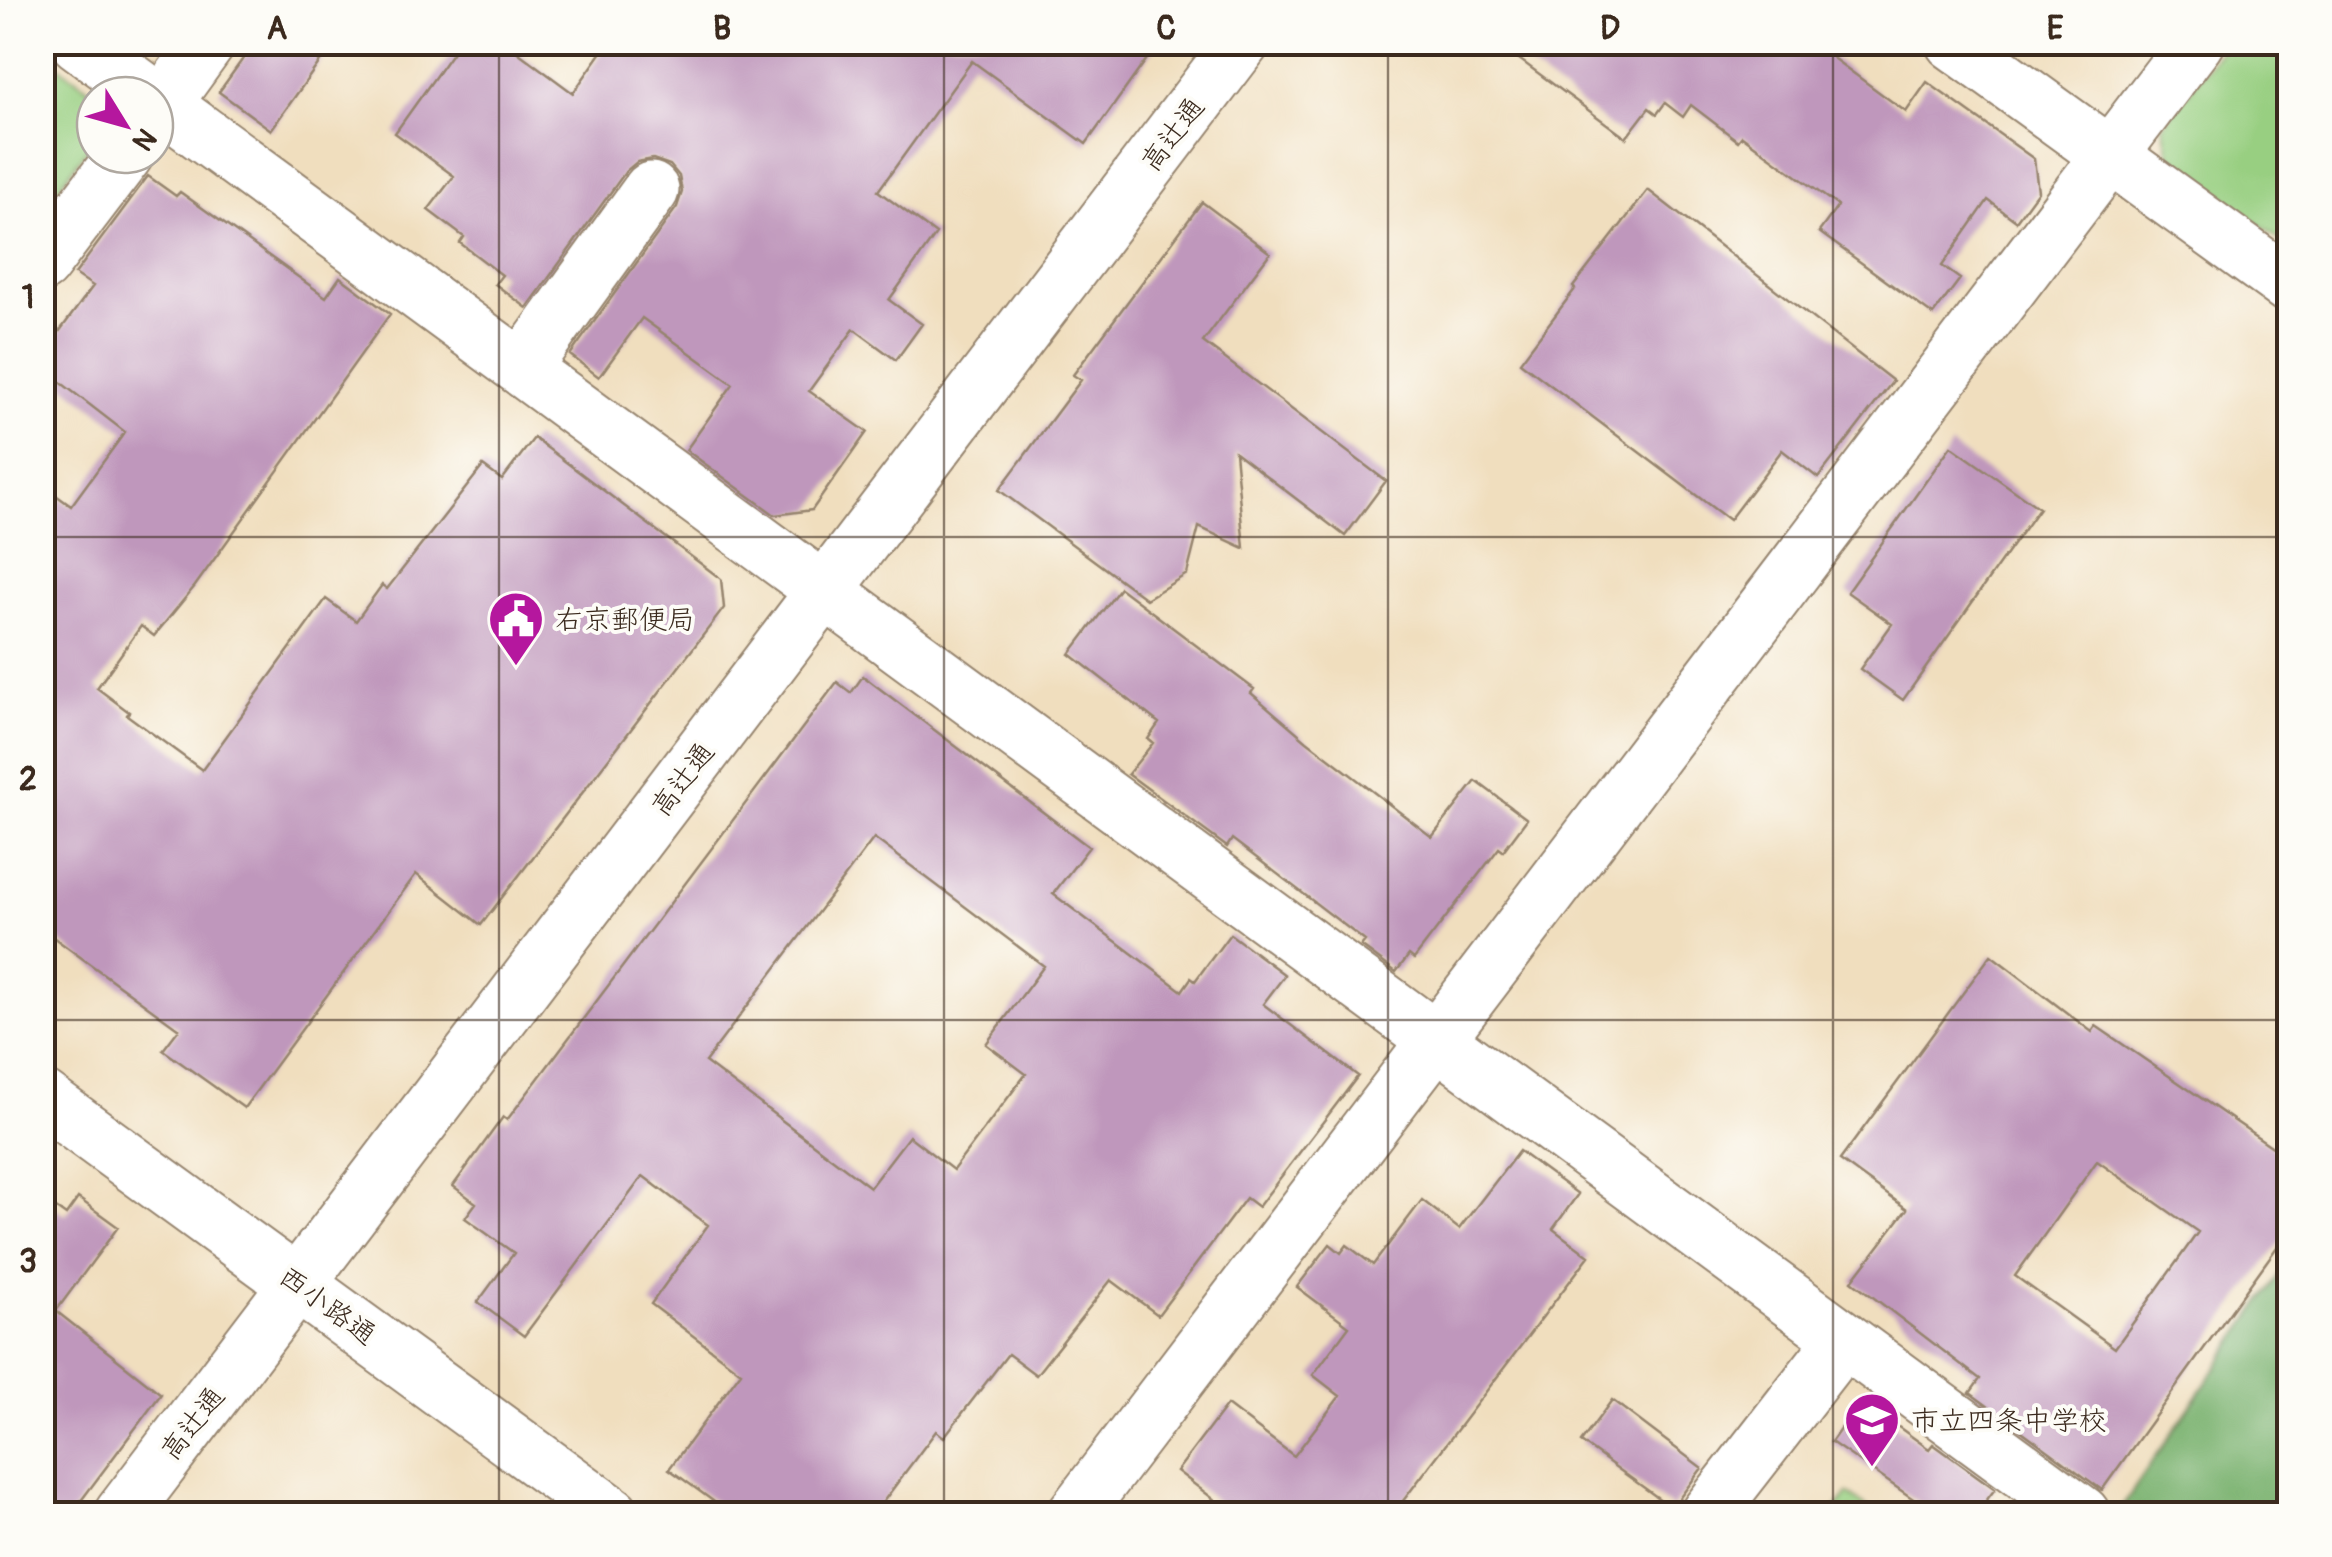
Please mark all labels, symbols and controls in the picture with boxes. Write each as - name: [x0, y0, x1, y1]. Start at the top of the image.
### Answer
- text: A: [267, 9, 288, 49]
- text: B: [713, 9, 731, 49]
- text: C: [1156, 9, 1176, 49]
- text: D: [1600, 9, 1620, 49]
- text: E: [2047, 9, 2064, 49]
- north arrow: [75, 75, 175, 175]
- street label: 高辻通: [1134, 91, 1212, 179]
- text: N: [124, 121, 163, 157]
- text: 1: [22, 278, 34, 318]
- public building icon: 右京郵便局: [486, 589, 546, 668]
- place label: 右京郵便局: [555, 603, 695, 638]
- street label: 高辻通: [644, 736, 722, 824]
- text: 2: [19, 760, 37, 800]
- text: 3: [19, 1242, 37, 1282]
- street label: 西小路通: [272, 1259, 383, 1353]
- street label: 高辻通: [154, 1380, 233, 1468]
- school or university icon: 市立四条中学校: [1842, 1390, 1902, 1469]
- place label: 市立四条中学校: [1911, 1404, 2107, 1439]

